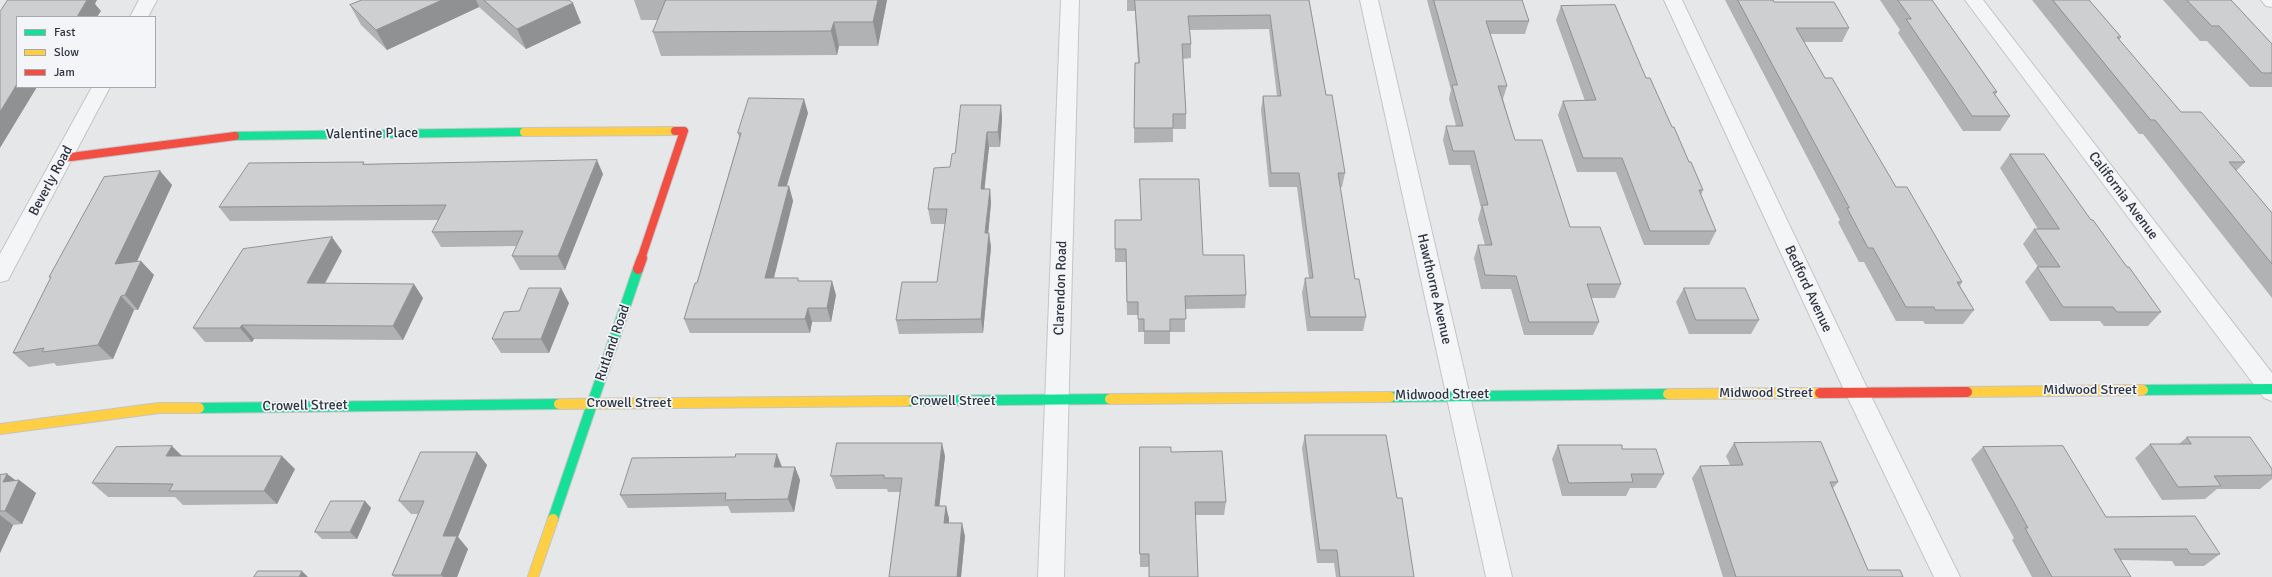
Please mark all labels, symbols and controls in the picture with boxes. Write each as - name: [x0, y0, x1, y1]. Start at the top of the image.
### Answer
- legend: [16, 16, 156, 88]
- text: Fast: [54, 25, 75, 40]
- text: Slow: [54, 45, 79, 60]
- text: Jam: [54, 65, 75, 80]
- street label: Valentine Place: [326, 125, 418, 143]
- street label: Beverly Road: [25, 143, 77, 219]
- street label: California Avenue: [2085, 149, 2161, 243]
- street label: Hawthorne Avenue: [1413, 232, 1455, 346]
- street label: Clarendon Road: [1051, 240, 1071, 336]
- street label: Bedford Avenue: [1781, 243, 1835, 335]
- street label: Rutland Road: [592, 302, 634, 384]
- street label: Midwood Street: [2043, 382, 2137, 398]
- street label: Midwood Street: [1719, 385, 1813, 401]
- street label: Midwood Street: [1395, 386, 1489, 404]
- street label: Crowell Street: [910, 393, 996, 409]
- street label: Crowell Street: [586, 395, 672, 411]
- street label: Crowell Street: [262, 397, 348, 415]

